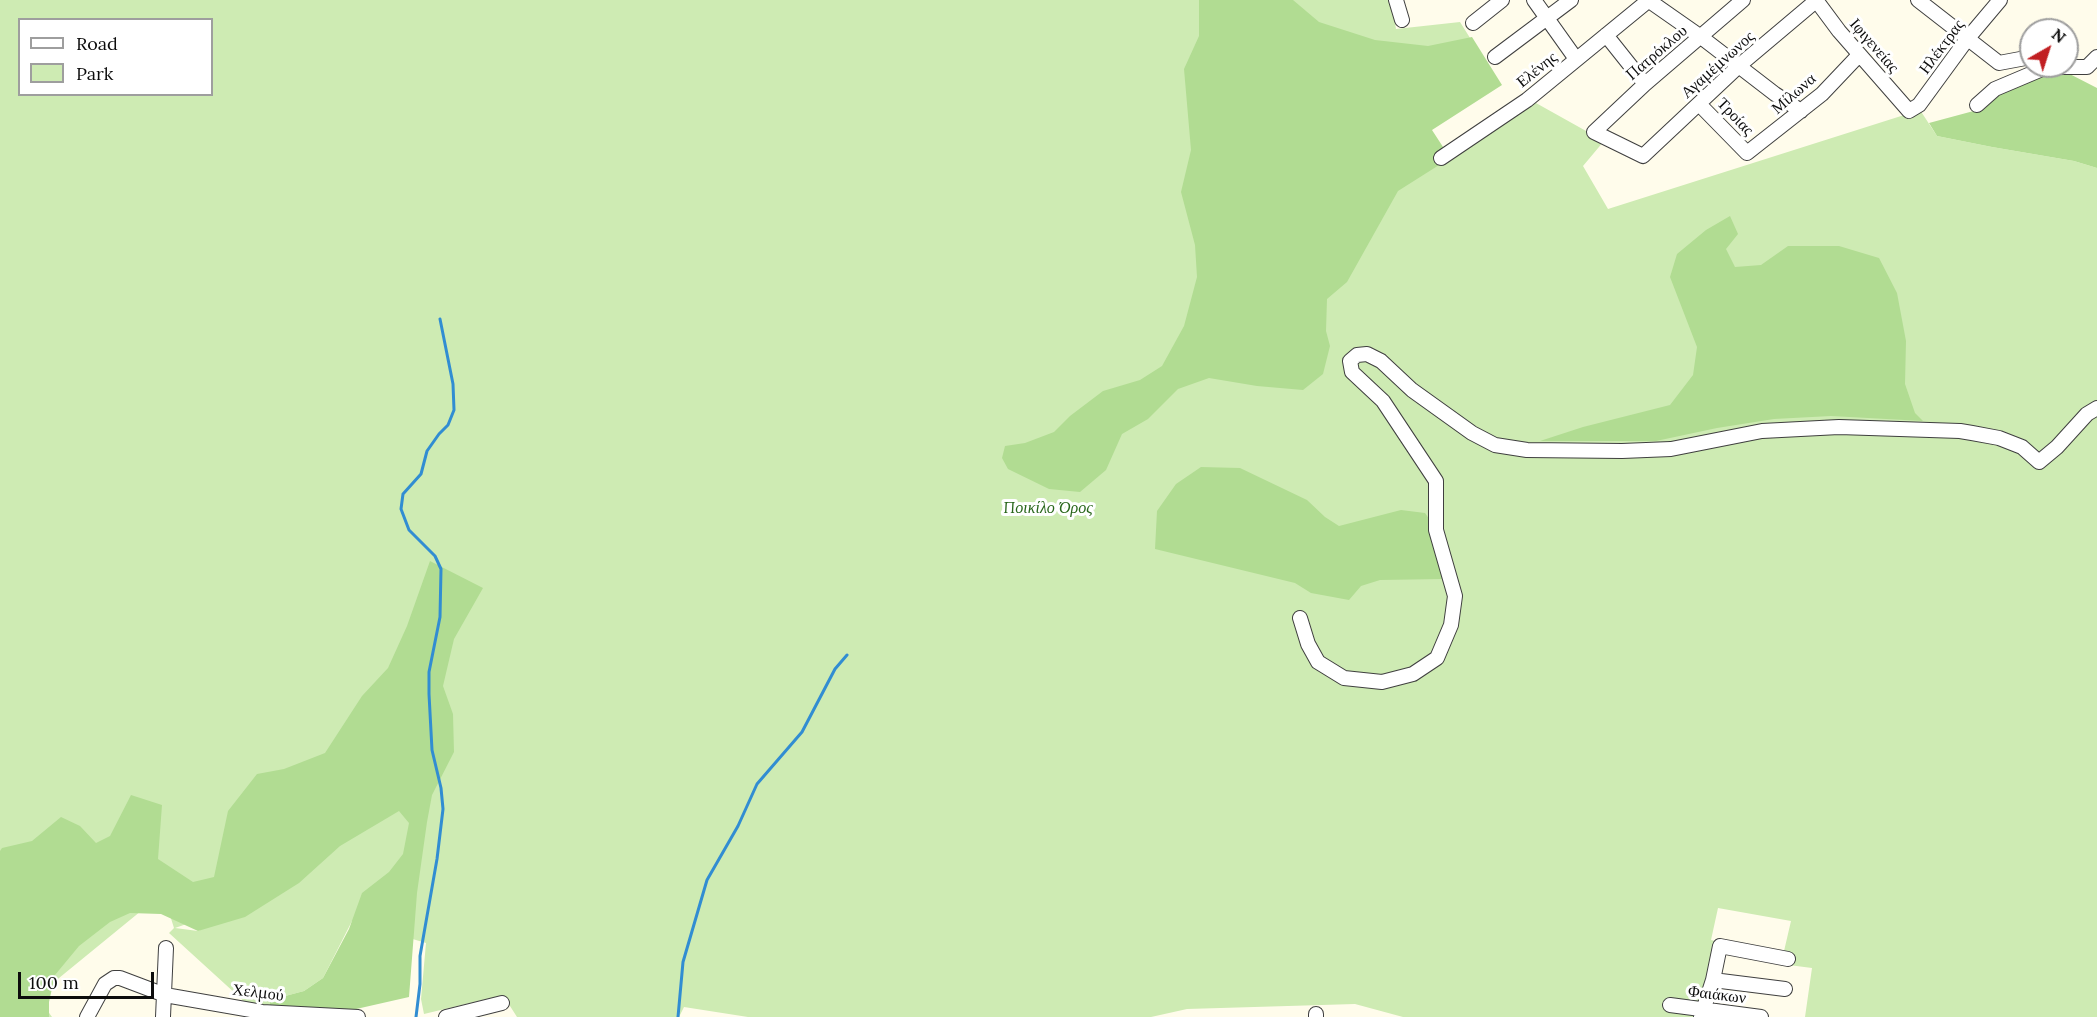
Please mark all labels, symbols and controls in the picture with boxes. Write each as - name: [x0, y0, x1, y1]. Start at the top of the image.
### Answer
- street label: Ιφιγενείας: [1845, 15, 1903, 77]
- street label: Ηλέκτρας: [1915, 16, 1969, 78]
- legend: [18, 18, 213, 96]
- north arrow: [2019, 18, 2079, 78]
- street label: Πατρόκλου: [1623, 21, 1691, 85]
- text: N: [2048, 24, 2070, 47]
- street label: Αγαμέμνωνος: [1678, 27, 1758, 103]
- text: Road: [76, 32, 118, 55]
- street label: Ελένης: [1513, 48, 1561, 92]
- text: Park: [76, 62, 113, 85]
- street label: Μίλωνα: [1768, 70, 1820, 118]
- street label: Τροίας: [1713, 94, 1757, 140]
- park label: Ποικίλο Όρος: [1003, 498, 1093, 518]
- scale bar: [21, 960, 158, 998]
- text: 100 m: [29, 971, 79, 994]
- street label: Χελμού: [231, 980, 285, 1006]
- street label: Φαιάκων: [1687, 982, 1747, 1008]

